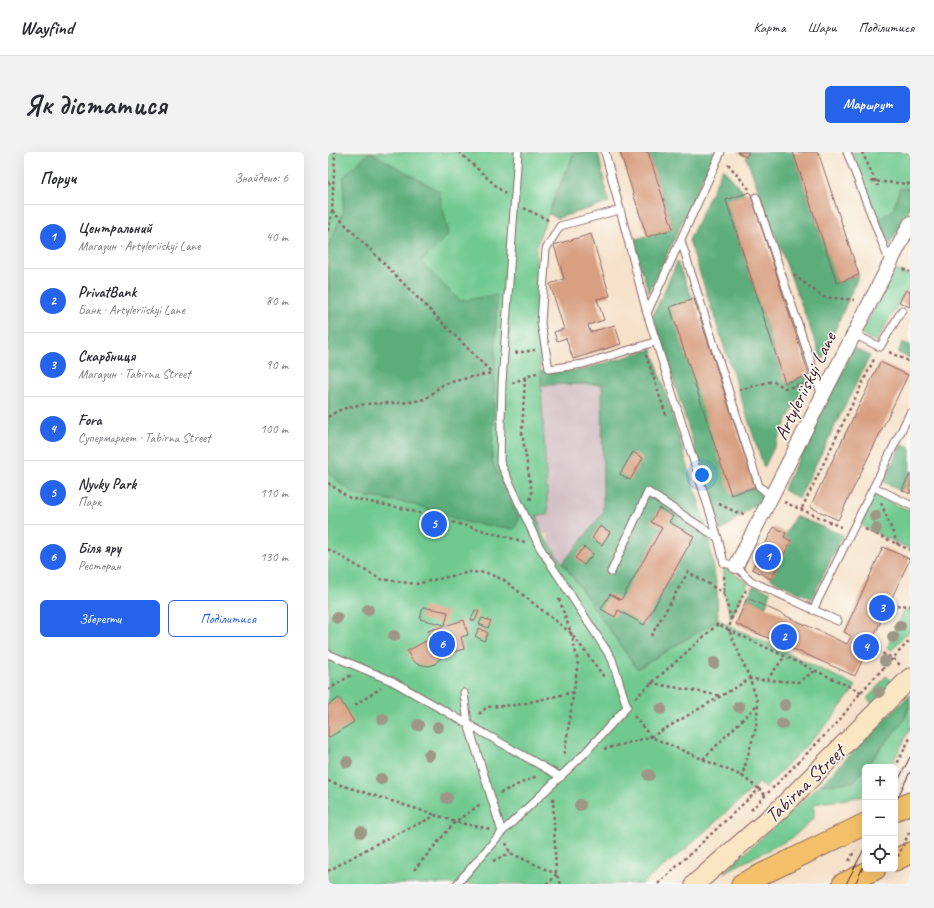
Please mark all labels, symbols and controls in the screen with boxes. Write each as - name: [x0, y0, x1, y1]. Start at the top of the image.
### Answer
- text: Wayfind: [20, 16, 73, 40]
- text: Карта: [754, 19, 786, 36]
- text: Шари: [808, 19, 836, 36]
- text: Поділитися: [858, 19, 914, 36]
- button: Маршрут: [825, 86, 910, 123]
- text: Як дістатися: [24, 87, 167, 122]
- text: Поруч: [40, 168, 76, 189]
- text: Знайдено: 6: [234, 170, 288, 186]
- text: Центральний: [78, 219, 152, 238]
- text: 1: [50, 229, 56, 245]
- text: 40 m: [266, 229, 288, 245]
- text: Магазин · Artyleriiskyi Lane: [78, 238, 200, 254]
- text: PrivatBank: [78, 283, 136, 302]
- text: 2: [50, 293, 56, 309]
- text: 80 m: [266, 293, 288, 309]
- text: Банк · Artyleriiskyi Lane: [78, 302, 185, 318]
- street label: Artyleriiskyi Lane: [768, 327, 842, 444]
- text: Скарбниця: [78, 347, 135, 366]
- text: 3: [50, 357, 56, 373]
- text: 90 m: [266, 357, 288, 373]
- text: Магазин · Tabirna Street: [78, 366, 191, 382]
- text: Fora: [78, 411, 102, 430]
- text: 4: [50, 421, 56, 437]
- text: 100 m: [260, 421, 288, 437]
- text: Супермаркет · Tabirna Street: [78, 430, 211, 446]
- your location: [692, 465, 712, 485]
- text: Nyvky Park: [78, 475, 136, 494]
- text: 5: [50, 485, 56, 501]
- text: 110 m: [260, 485, 288, 501]
- text: Парк: [78, 494, 101, 510]
- pin: 5: [421, 509, 447, 539]
- text: Біля яру: [78, 539, 121, 558]
- pin: 1: [755, 542, 781, 572]
- text: 6: [50, 549, 56, 565]
- text: 130 m: [260, 549, 288, 565]
- text: Ресторан: [78, 558, 121, 574]
- pin: 3: [869, 593, 895, 623]
- button: Зберегти: [40, 600, 160, 637]
- button: Поділитися: [168, 600, 288, 637]
- pin: 2: [771, 622, 797, 652]
- pin: 6: [429, 629, 455, 659]
- pin: 4: [853, 632, 879, 662]
- street label: Tabirna Street: [760, 737, 853, 828]
- map controls: [862, 764, 898, 872]
- button: +: [862, 764, 898, 800]
- button: −: [862, 800, 898, 836]
- button: locate: [862, 836, 898, 872]

